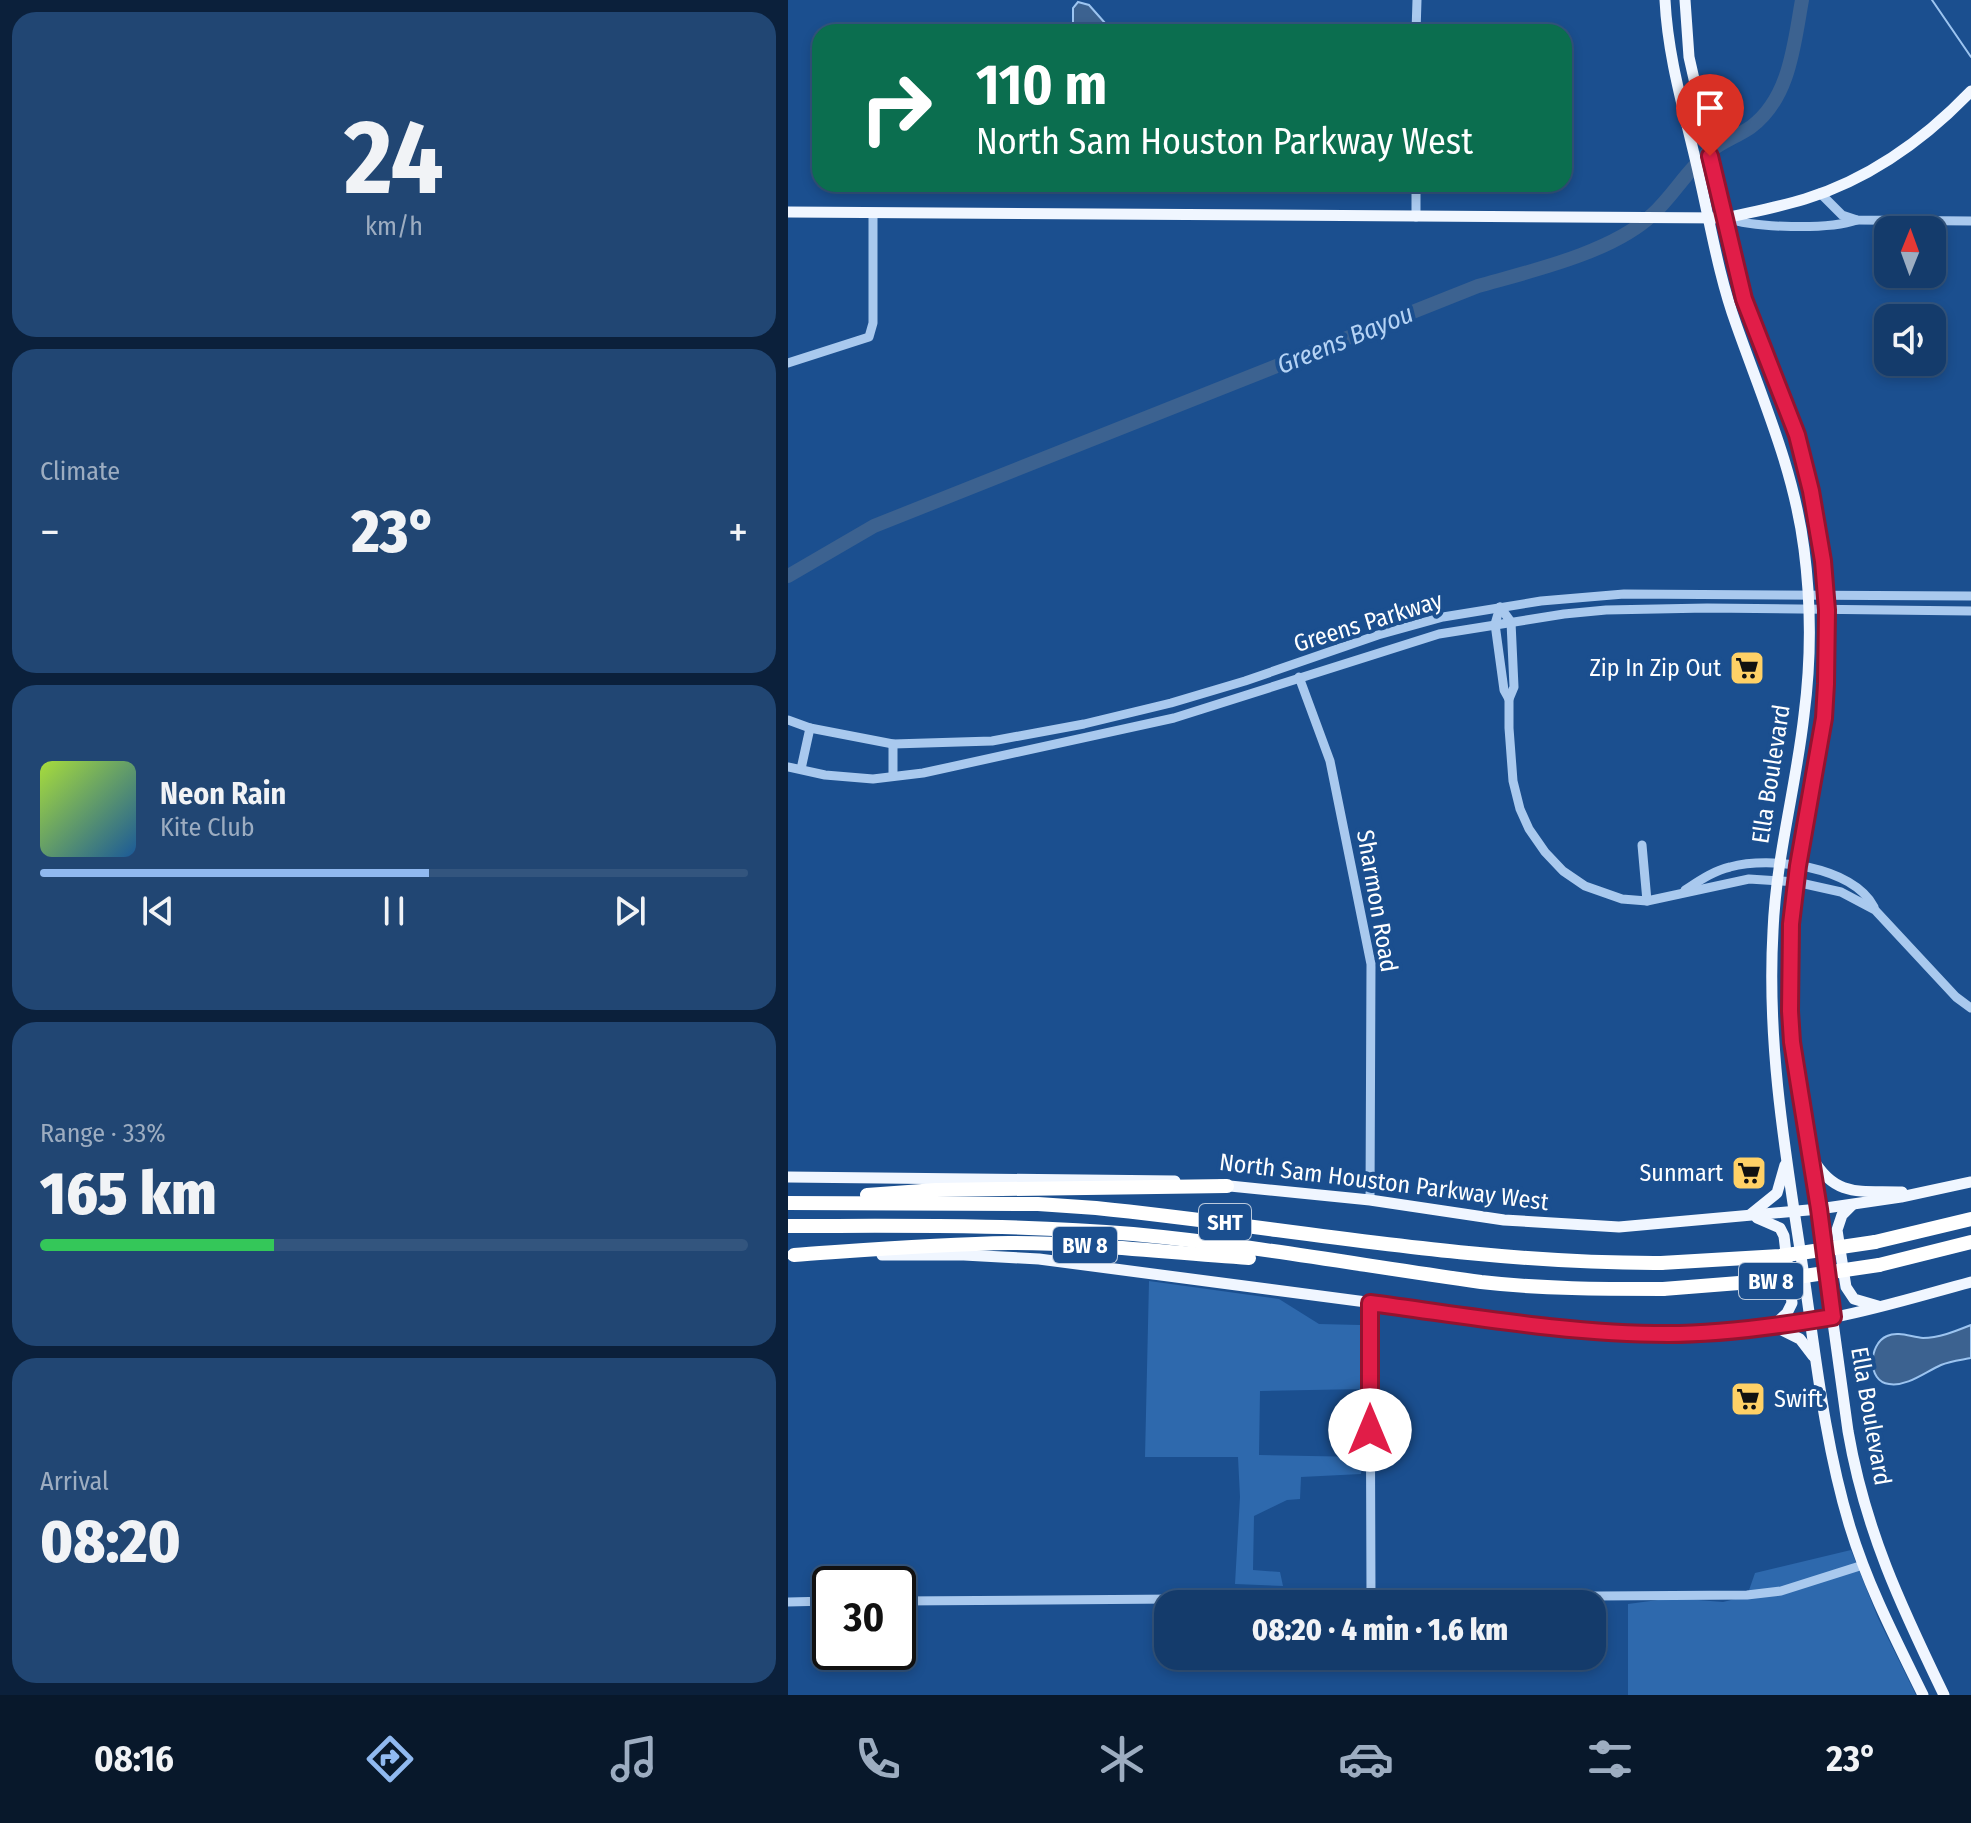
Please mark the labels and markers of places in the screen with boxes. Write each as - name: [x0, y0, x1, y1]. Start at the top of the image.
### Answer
- pin: [1676, 74, 1744, 156]
- supermarket icon: Zip In Zip Out: [1728, 649, 1766, 687]
- place label: Zip In Zip Out: [1589, 654, 1721, 682]
- supermarket icon: Sunmart: [1730, 1154, 1768, 1192]
- place label: Sunmart: [1639, 1159, 1723, 1187]
- supermarket icon: Swift: [1729, 1380, 1767, 1418]
- place label: Swift: [1774, 1385, 1823, 1413]

